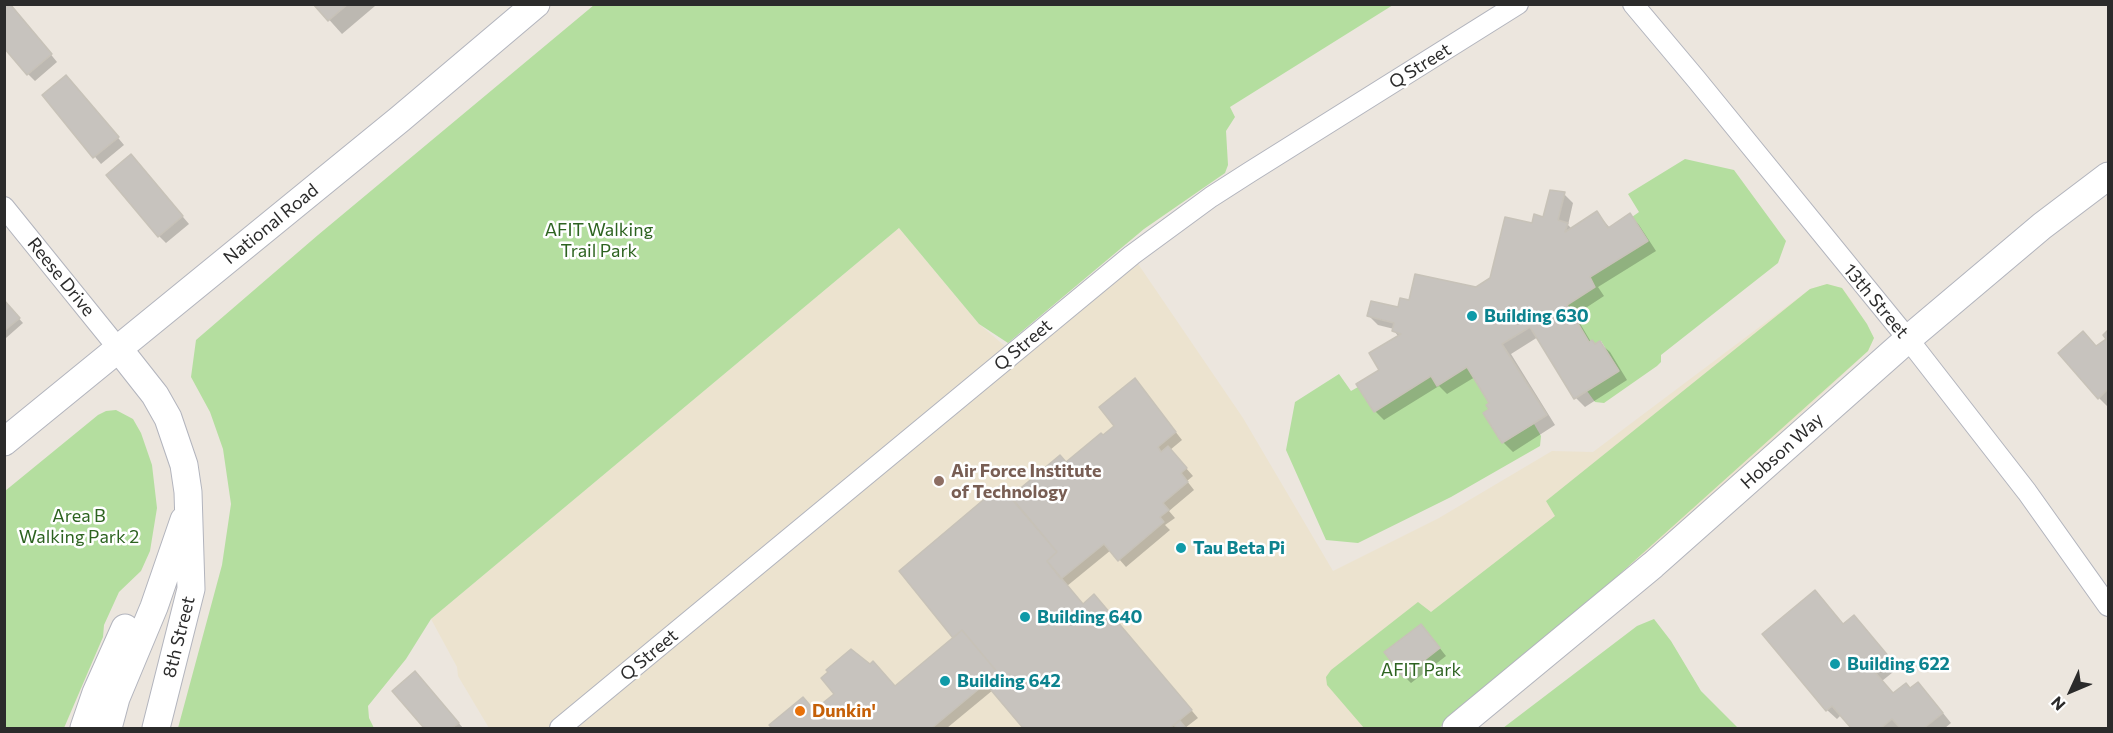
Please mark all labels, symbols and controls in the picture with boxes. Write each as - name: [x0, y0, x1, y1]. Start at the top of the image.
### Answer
- street label: Q Street: [1385, 39, 1455, 93]
- street label: National Road: [219, 179, 323, 269]
- park label: AFIT Walking Trail Park: [545, 219, 653, 262]
- street label: Reese Drive: [23, 233, 99, 321]
- street label: 13th Street: [1839, 260, 1913, 342]
- place label: Building 630: [1484, 305, 1589, 327]
- marker: Building 630: [1465, 309, 1479, 323]
- street label: Q Street: [990, 315, 1056, 375]
- street label: Hobson Way: [1736, 408, 1828, 494]
- place label: Air Force Institute of Technology: [951, 460, 1101, 502]
- marker: Air Force Institute of Technology: [932, 474, 946, 488]
- park label: Area B Walking Park 2: [19, 505, 139, 548]
- place label: Tau Beta Pi: [1193, 537, 1285, 559]
- marker: Tau Beta Pi: [1174, 541, 1188, 555]
- street label: 8th Street: [158, 594, 200, 680]
- place label: Building 640: [1037, 606, 1142, 628]
- marker: Building 640: [1018, 610, 1032, 624]
- street label: Q Street: [616, 625, 682, 685]
- place label: Building 622: [1847, 653, 1950, 675]
- marker: Building 622: [1828, 657, 1842, 671]
- park label: AFIT Park: [1381, 659, 1461, 681]
- north arrow: [2041, 661, 2101, 721]
- place label: Building 642: [957, 670, 1061, 692]
- marker: Building 642: [938, 674, 952, 688]
- text: N: [2047, 693, 2069, 715]
- place label: Dunkin': [812, 700, 876, 722]
- marker: Dunkin': [793, 704, 807, 718]

